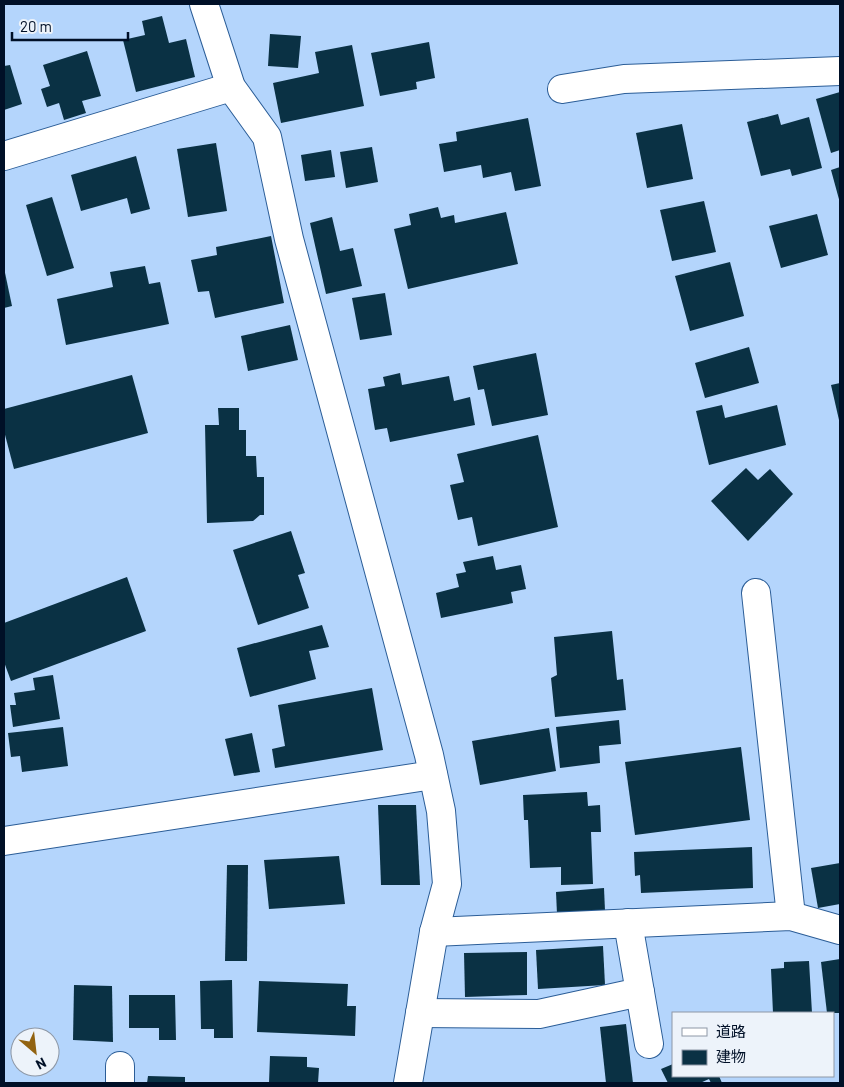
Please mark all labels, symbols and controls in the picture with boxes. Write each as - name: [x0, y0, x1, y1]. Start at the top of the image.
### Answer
- scale bar: [12, 10, 129, 42]
- text: 20 m: [20, 17, 52, 35]
- legend: [672, 1012, 834, 1077]
- text: 道路: [716, 1022, 746, 1040]
- north arrow: [10, 1027, 60, 1077]
- text: 建物: [716, 1047, 746, 1065]
- text: N: [33, 1054, 49, 1074]

